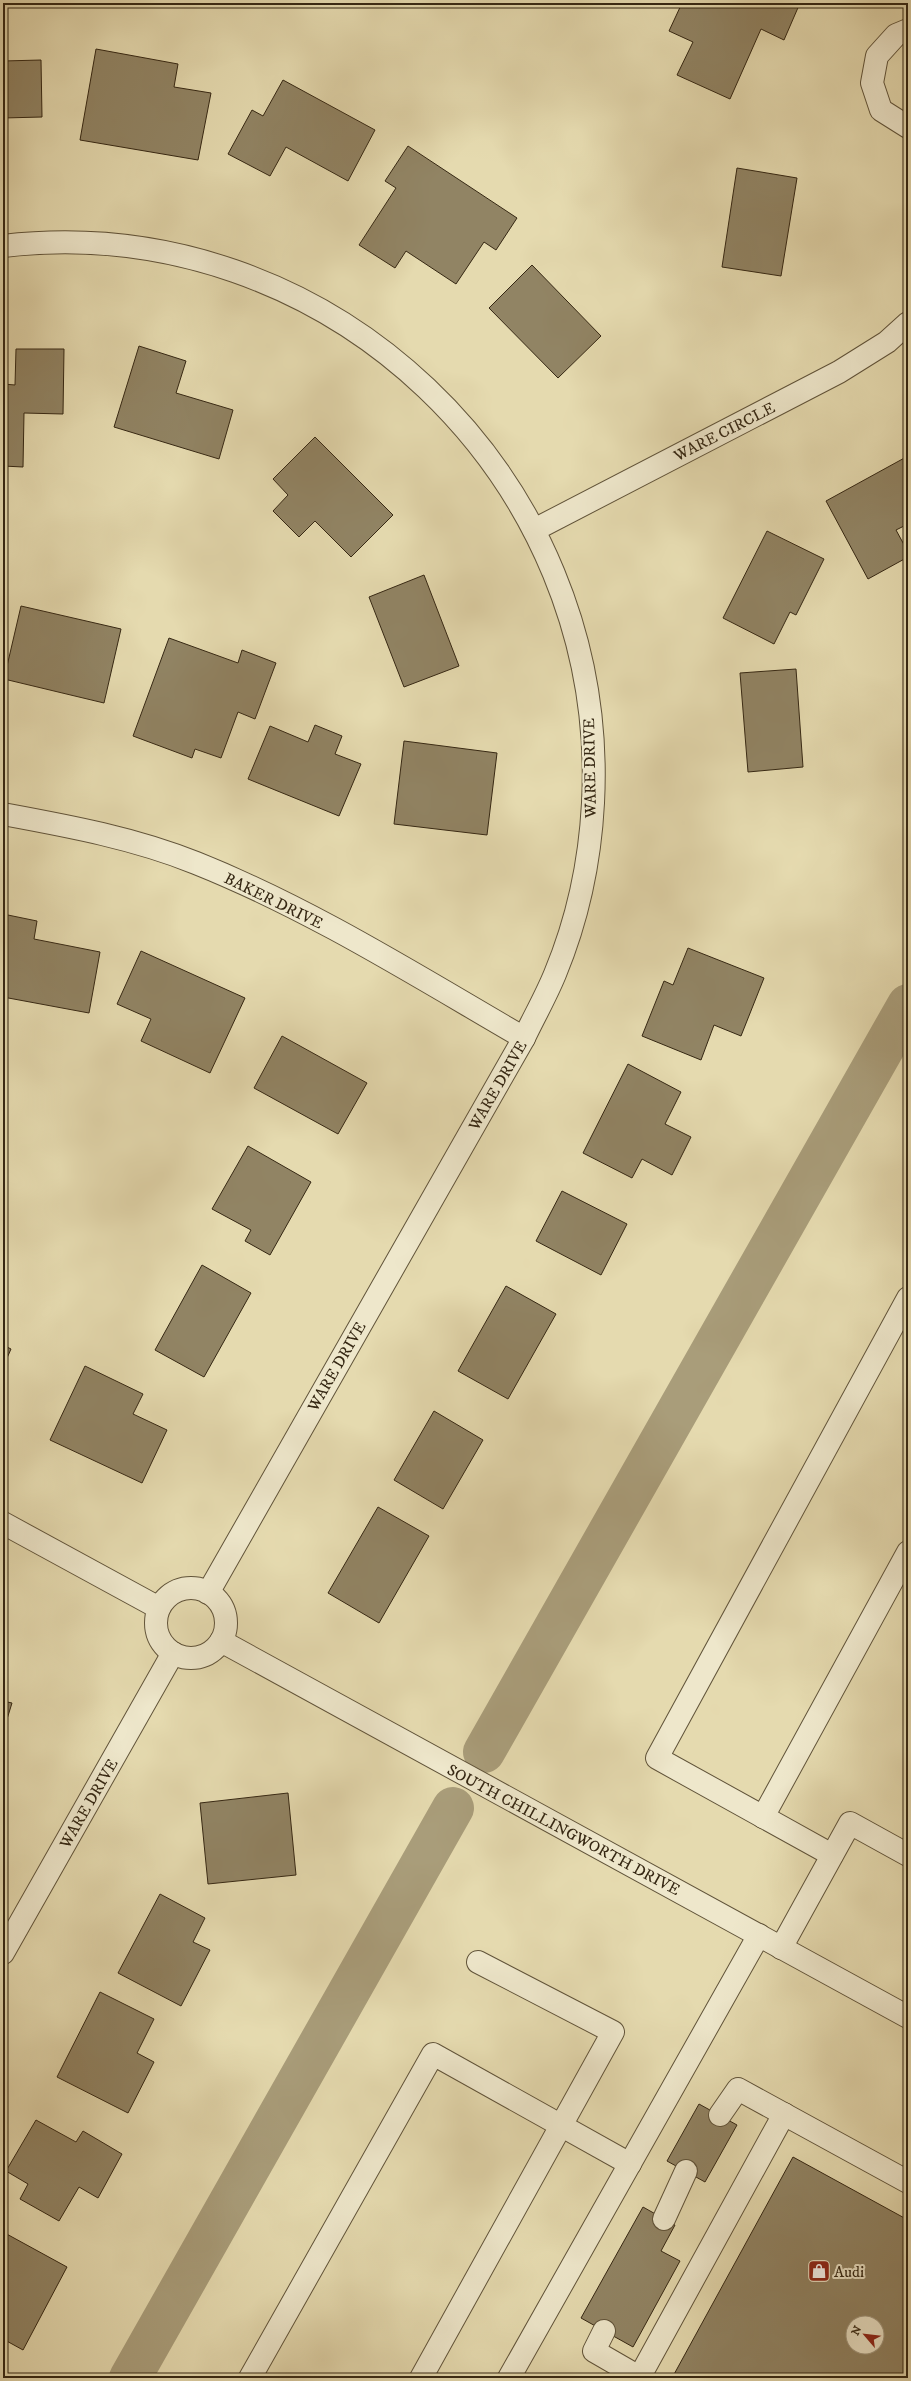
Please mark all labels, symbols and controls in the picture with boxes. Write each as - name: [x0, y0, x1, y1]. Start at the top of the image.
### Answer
- street label: WARE CIRCLE: [670, 398, 778, 466]
- street label: WARE DRIVE: [579, 718, 601, 819]
- street label: BAKER DRIVE: [221, 868, 326, 933]
- street label: WARE DRIVE: [464, 1037, 532, 1135]
- street label: WARE DRIVE: [303, 1318, 371, 1416]
- street label: WARE DRIVE: [55, 1755, 123, 1853]
- street label: SOUTH CHILLINGWORTH DRIVE: [444, 1760, 684, 1900]
- shop icon: Audi: [806, 2258, 832, 2284]
- place label: Audi: [834, 2262, 864, 2282]
- north arrow: [845, 2315, 885, 2355]
- text: N: [849, 2324, 865, 2338]

